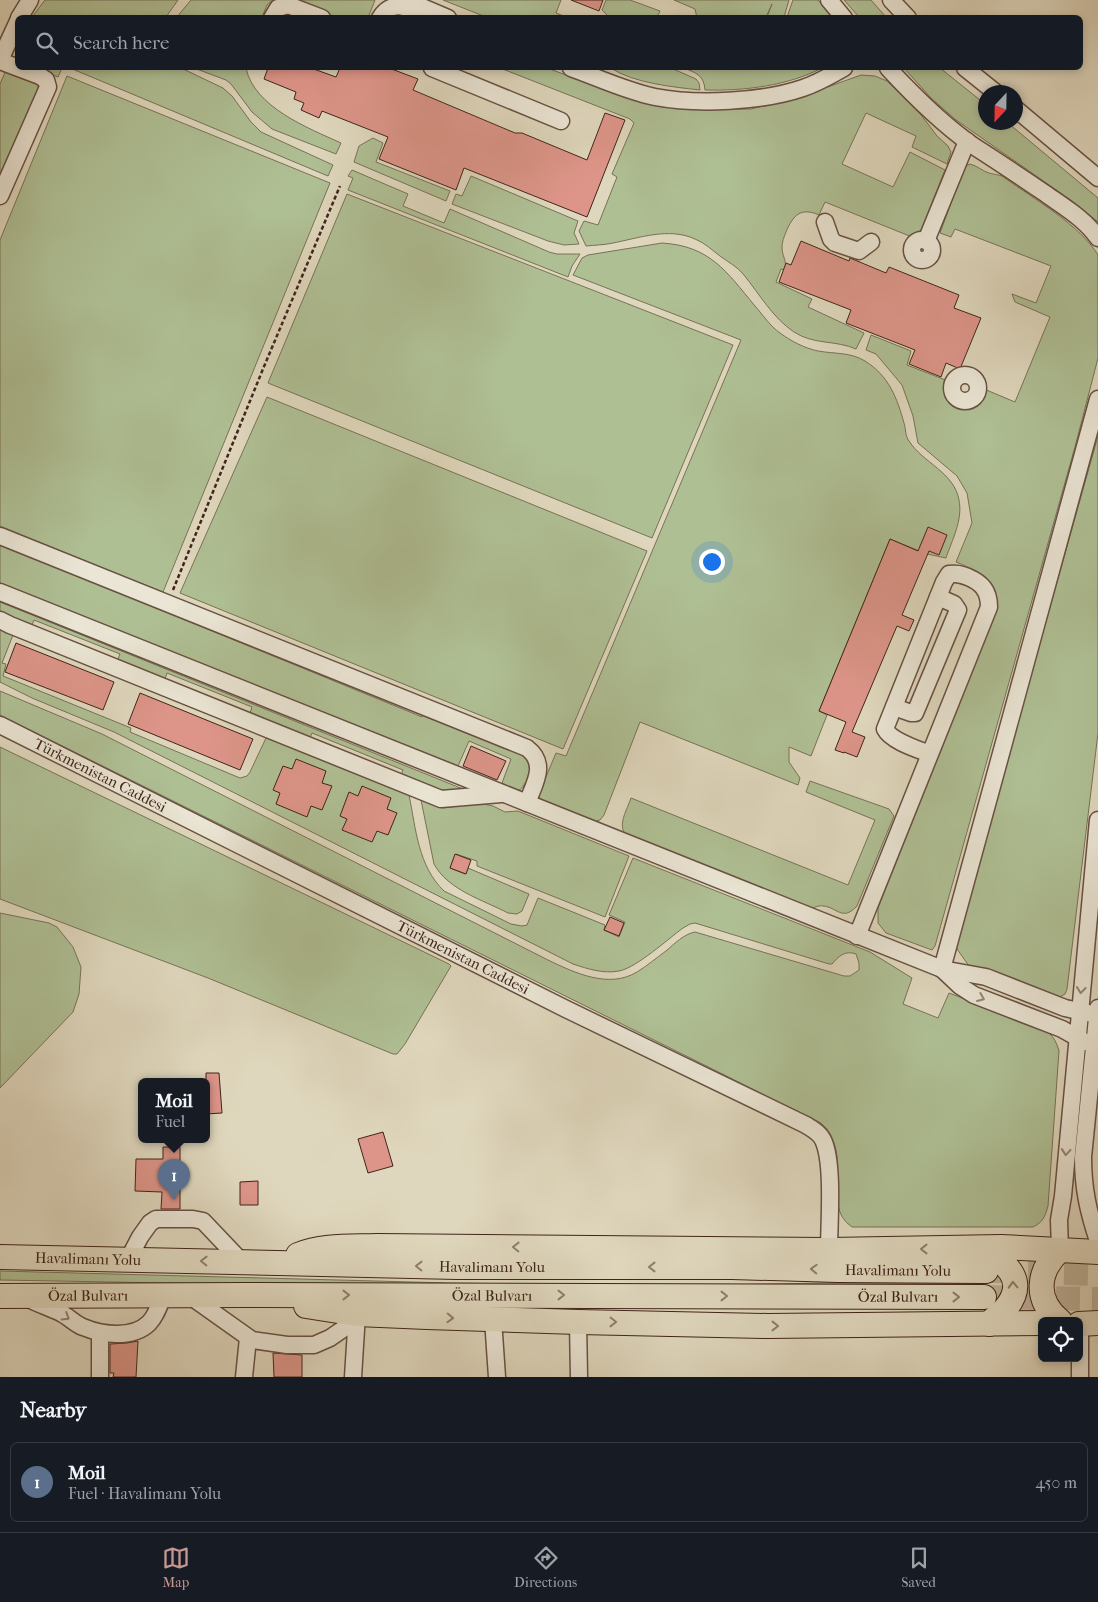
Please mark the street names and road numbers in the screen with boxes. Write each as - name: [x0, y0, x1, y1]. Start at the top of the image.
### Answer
- street label: Türkmenistan Caddesi: [31, 734, 170, 816]
- street label: Türkmenistan Caddesi: [394, 917, 533, 998]
- street label: Havalimanı Yolu: [35, 1249, 142, 1269]
- street label: Havalimanı Yolu: [439, 1258, 545, 1276]
- street label: Havalimanı Yolu: [845, 1261, 951, 1280]
- street label: Özal Bulvarı: [48, 1286, 129, 1305]
- street label: Özal Bulvarı: [452, 1287, 533, 1305]
- street label: Özal Bulvarı: [858, 1288, 939, 1306]

